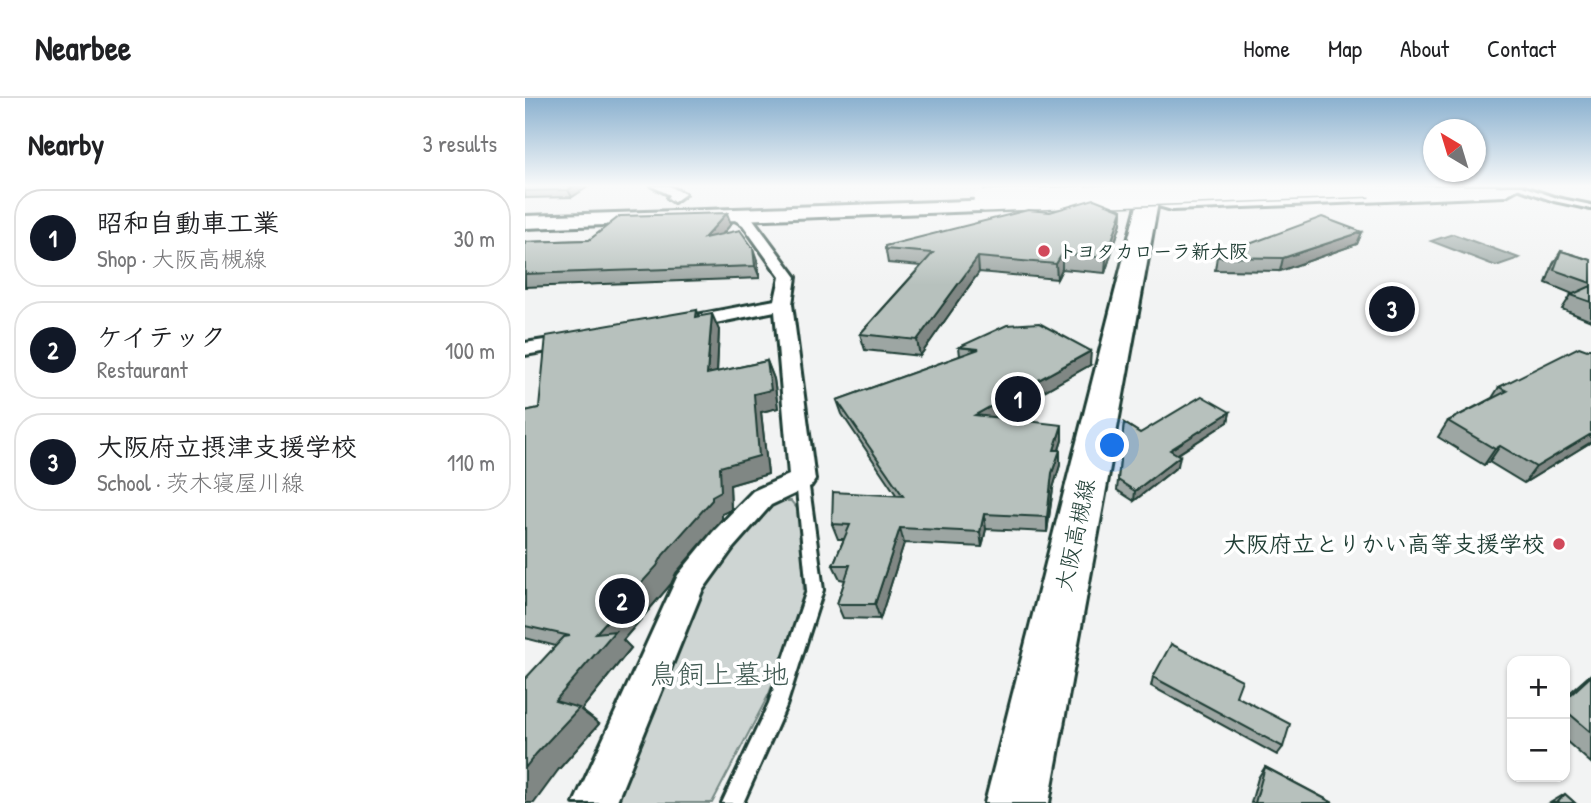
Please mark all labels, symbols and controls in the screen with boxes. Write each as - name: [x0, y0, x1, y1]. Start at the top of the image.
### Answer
- text: Nearbee: [35, 26, 131, 70]
- text: Home: [1243, 32, 1290, 64]
- text: Map: [1328, 32, 1362, 64]
- text: About: [1400, 32, 1449, 64]
- text: Contact: [1487, 32, 1556, 64]
- north arrow: [1423, 119, 1486, 182]
- text: Nearby: [28, 124, 104, 164]
- text: 3 results: [422, 128, 497, 159]
- text: 昭和自動車工業: [97, 205, 279, 240]
- text: 1: [49, 223, 57, 254]
- text: 30 m: [453, 223, 495, 254]
- place label: トヨタカローラ新大阪: [1058, 238, 1248, 264]
- text: Shop · 大阪高槻線: [97, 243, 267, 274]
- marker: トヨタカローラ新大阪: [1036, 243, 1052, 259]
- pin: 3: [1369, 283, 1415, 335]
- text: ケイテック: [97, 319, 226, 354]
- text: 2: [48, 335, 58, 366]
- text: 100 m: [445, 335, 495, 366]
- text: Restaurant: [97, 354, 188, 385]
- pin: 1: [995, 373, 1041, 425]
- your location: [1095, 428, 1129, 462]
- text: 大阪府立摂津支援学校: [97, 429, 357, 464]
- text: 3: [48, 447, 58, 478]
- text: 110 m: [447, 447, 495, 478]
- text: School · 茨木寝屋川線: [97, 467, 304, 498]
- street label: 大阪高槻線: [1047, 475, 1102, 594]
- place label: 大阪府立とりかい高等支援学校: [1223, 528, 1545, 559]
- marker: 大阪府立とりかい高等支援学校: [1551, 536, 1567, 552]
- pin: 2: [599, 575, 645, 627]
- park label: 鳥飼上墓地: [649, 655, 789, 693]
- map controls: [1507, 656, 1570, 782]
- button: +: [1507, 656, 1570, 719]
- button: −: [1507, 719, 1570, 782]

